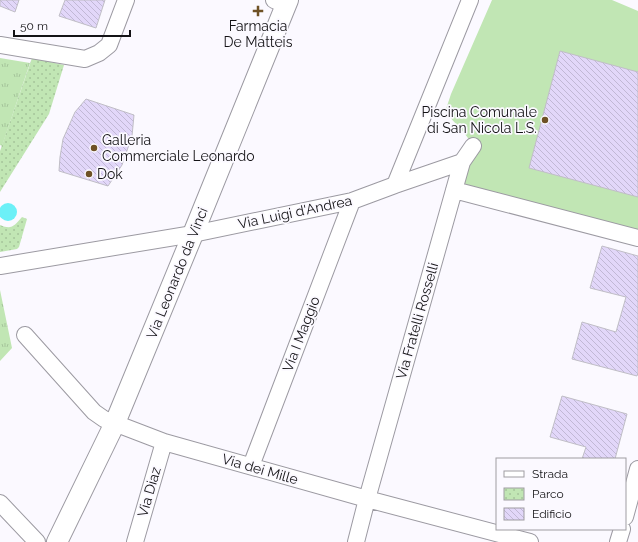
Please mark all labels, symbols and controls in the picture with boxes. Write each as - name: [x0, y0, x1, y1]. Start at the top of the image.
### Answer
- marker: Farmacia De Matteis: [253, 6, 263, 16]
- scale bar: [14, 12, 130, 38]
- place label: Farmacia De Matteis: [224, 18, 293, 50]
- text: 50 m: [20, 19, 48, 33]
- place label: Piscina Comunale di San Nicola L.S.: [421, 104, 537, 136]
- marker: Piscina Comunale di San Nicola L.S.: [540, 115, 550, 125]
- place label: Galleria Commerciale Leonardo: [102, 132, 255, 164]
- marker: Galleria Commerciale Leonardo: [89, 143, 99, 153]
- place label: Dok: [97, 166, 123, 182]
- marker: Dok: [84, 169, 94, 179]
- street label: Via Luigi d'Andrea: [237, 192, 353, 232]
- street label: Via Leonardo da Vinci: [143, 205, 211, 341]
- street label: Via Fratelli Rosselli: [393, 261, 441, 381]
- street label: Via I Maggio: [279, 294, 323, 374]
- street label: Via dei Mille: [220, 450, 300, 488]
- legend: [496, 458, 626, 530]
- street label: Via Diaz: [134, 465, 164, 519]
- text: Strada: [532, 467, 568, 481]
- text: Parco: [532, 487, 564, 501]
- text: Edificio: [532, 507, 572, 521]

